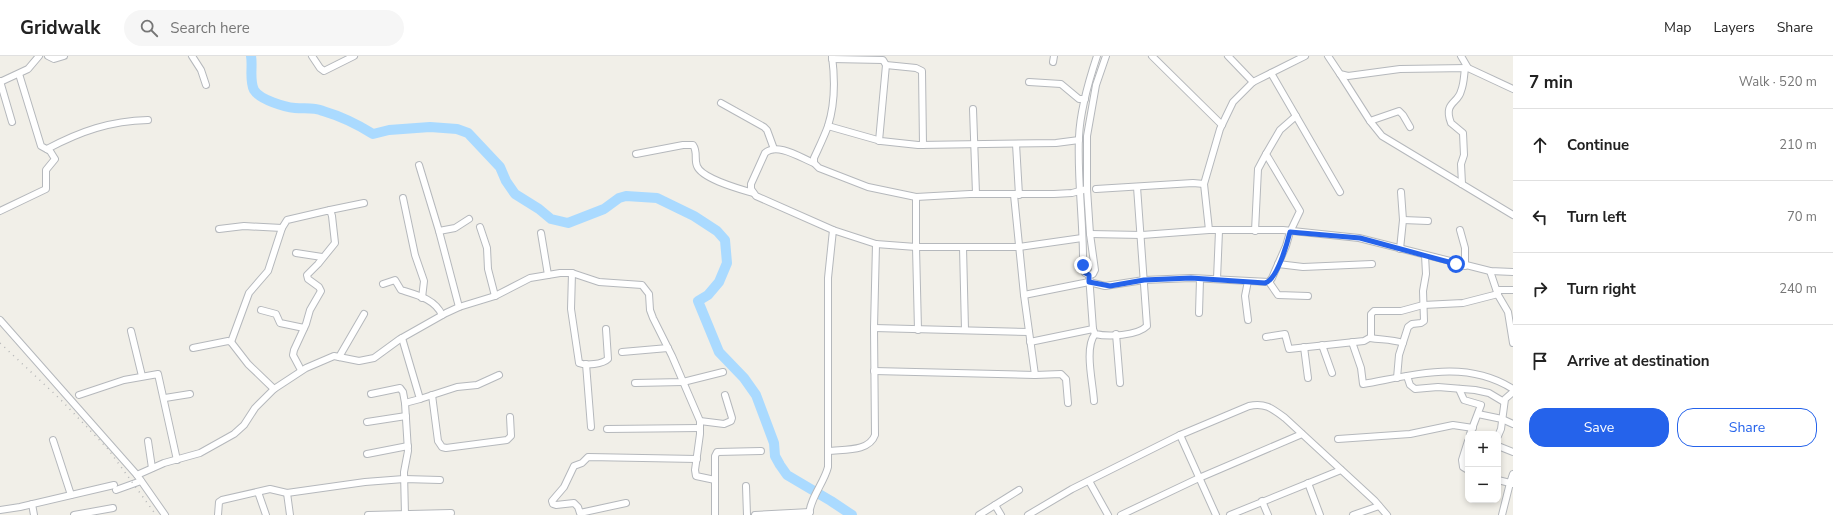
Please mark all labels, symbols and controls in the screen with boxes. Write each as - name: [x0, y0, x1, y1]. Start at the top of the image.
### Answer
- search box: [124, 10, 404, 46]
- text: Gridwalk: [20, 15, 100, 41]
- icon: search: [138, 17, 160, 39]
- text: Search here: [170, 18, 250, 38]
- text: Map: [1664, 18, 1691, 37]
- text: Layers: [1713, 18, 1755, 37]
- text: Share: [1777, 18, 1813, 37]
- text: 7 min: [1529, 71, 1573, 94]
- text: Walk · 520 m: [1739, 73, 1817, 91]
- icon: ahead: [1529, 134, 1551, 156]
- text: Continue: [1567, 135, 1629, 155]
- text: 210 m: [1779, 136, 1817, 154]
- icon: left: [1529, 206, 1551, 228]
- text: Turn left: [1567, 207, 1626, 227]
- text: 70 m: [1787, 208, 1817, 226]
- route start: [1447, 255, 1465, 273]
- route end: [1074, 256, 1092, 274]
- icon: right: [1529, 278, 1551, 300]
- text: Turn right: [1567, 279, 1636, 299]
- text: 240 m: [1779, 280, 1817, 298]
- icon: arrive: [1529, 350, 1551, 372]
- text: Arrive at destination: [1567, 351, 1710, 371]
- button: Save: [1529, 408, 1669, 447]
- button: Share: [1677, 408, 1817, 447]
- map controls: [1465, 431, 1501, 503]
- button: +: [1465, 431, 1501, 467]
- button: −: [1465, 467, 1501, 503]

